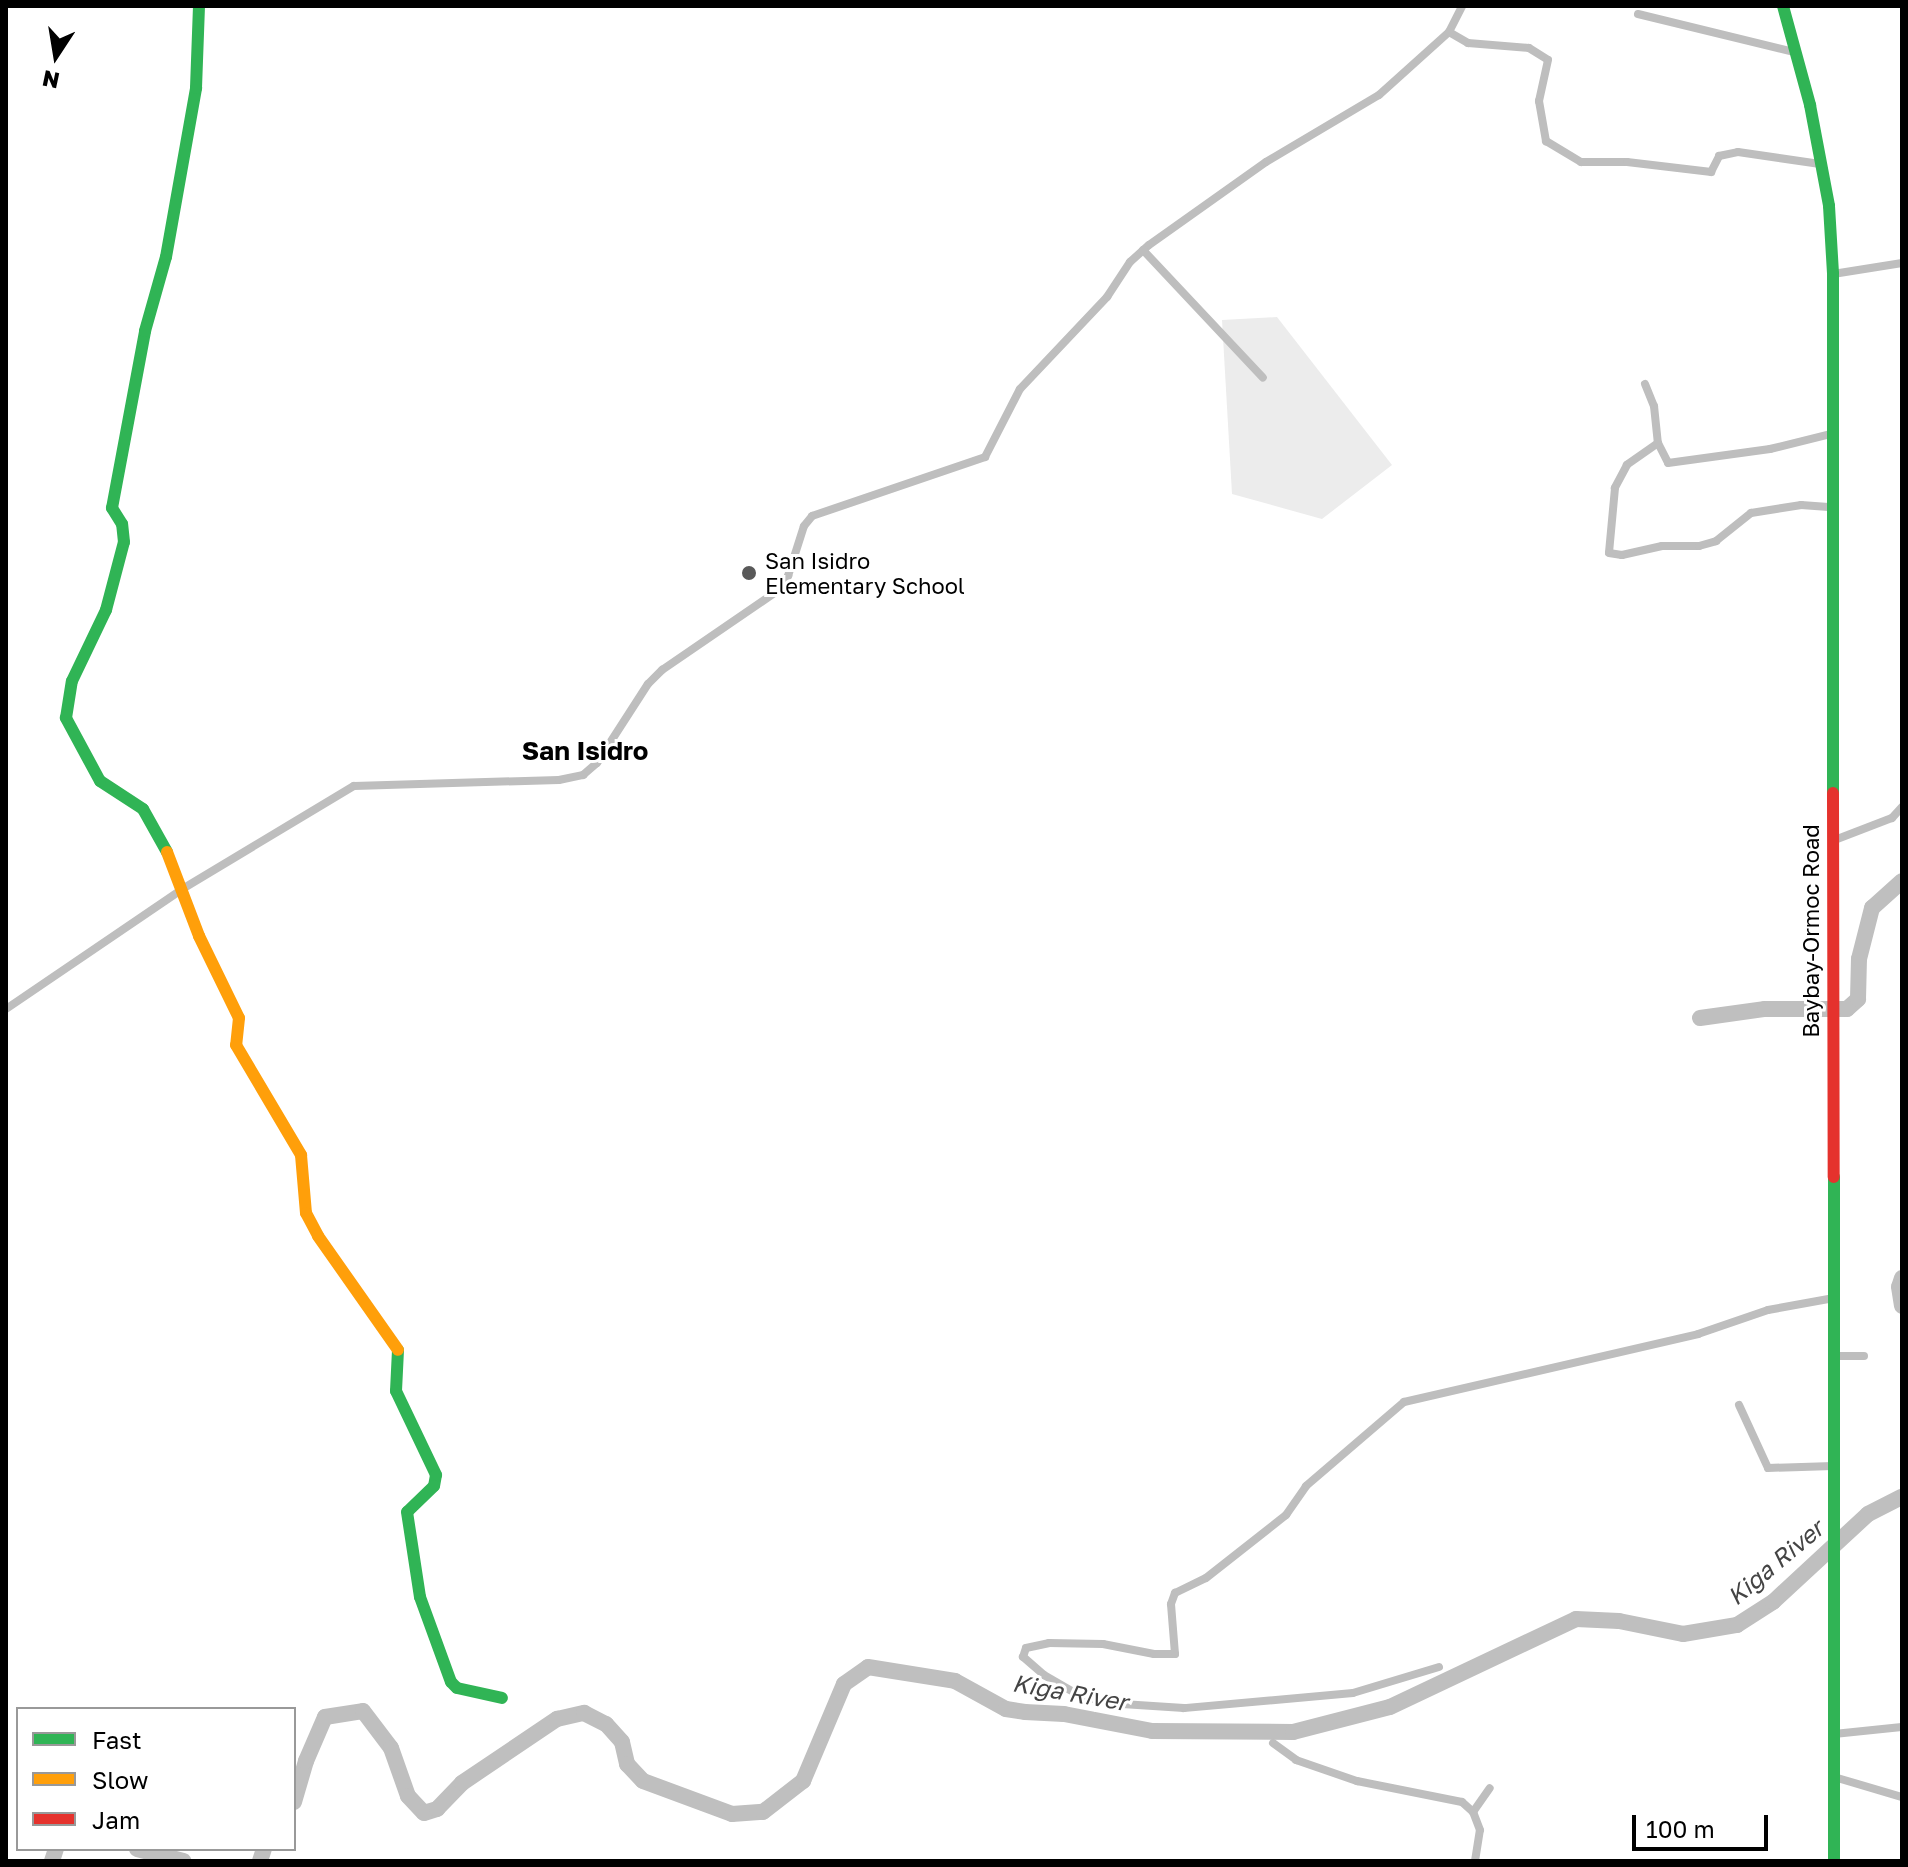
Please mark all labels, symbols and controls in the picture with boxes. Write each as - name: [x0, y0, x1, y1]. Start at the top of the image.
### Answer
- north arrow: [16, 16, 96, 96]
- text: N: [40, 65, 62, 95]
- place label: San Isidro Elementary School: [765, 547, 965, 598]
- marker: San Isidro Elementary School: [740, 564, 758, 582]
- district label: San Isidro: [522, 735, 648, 767]
- street label: Baybay-Ormoc Road: [1798, 824, 1824, 1038]
- water label: Kiga River: [1721, 1514, 1829, 1610]
- water label: Kiga River: [1010, 1668, 1130, 1716]
- legend: [16, 1707, 296, 1851]
- text: Fast: [92, 1725, 142, 1754]
- text: Slow: [92, 1765, 148, 1794]
- scale bar: [1636, 1799, 1772, 1849]
- text: Jam: [92, 1805, 140, 1834]
- text: 100 m: [1646, 1814, 1715, 1843]

